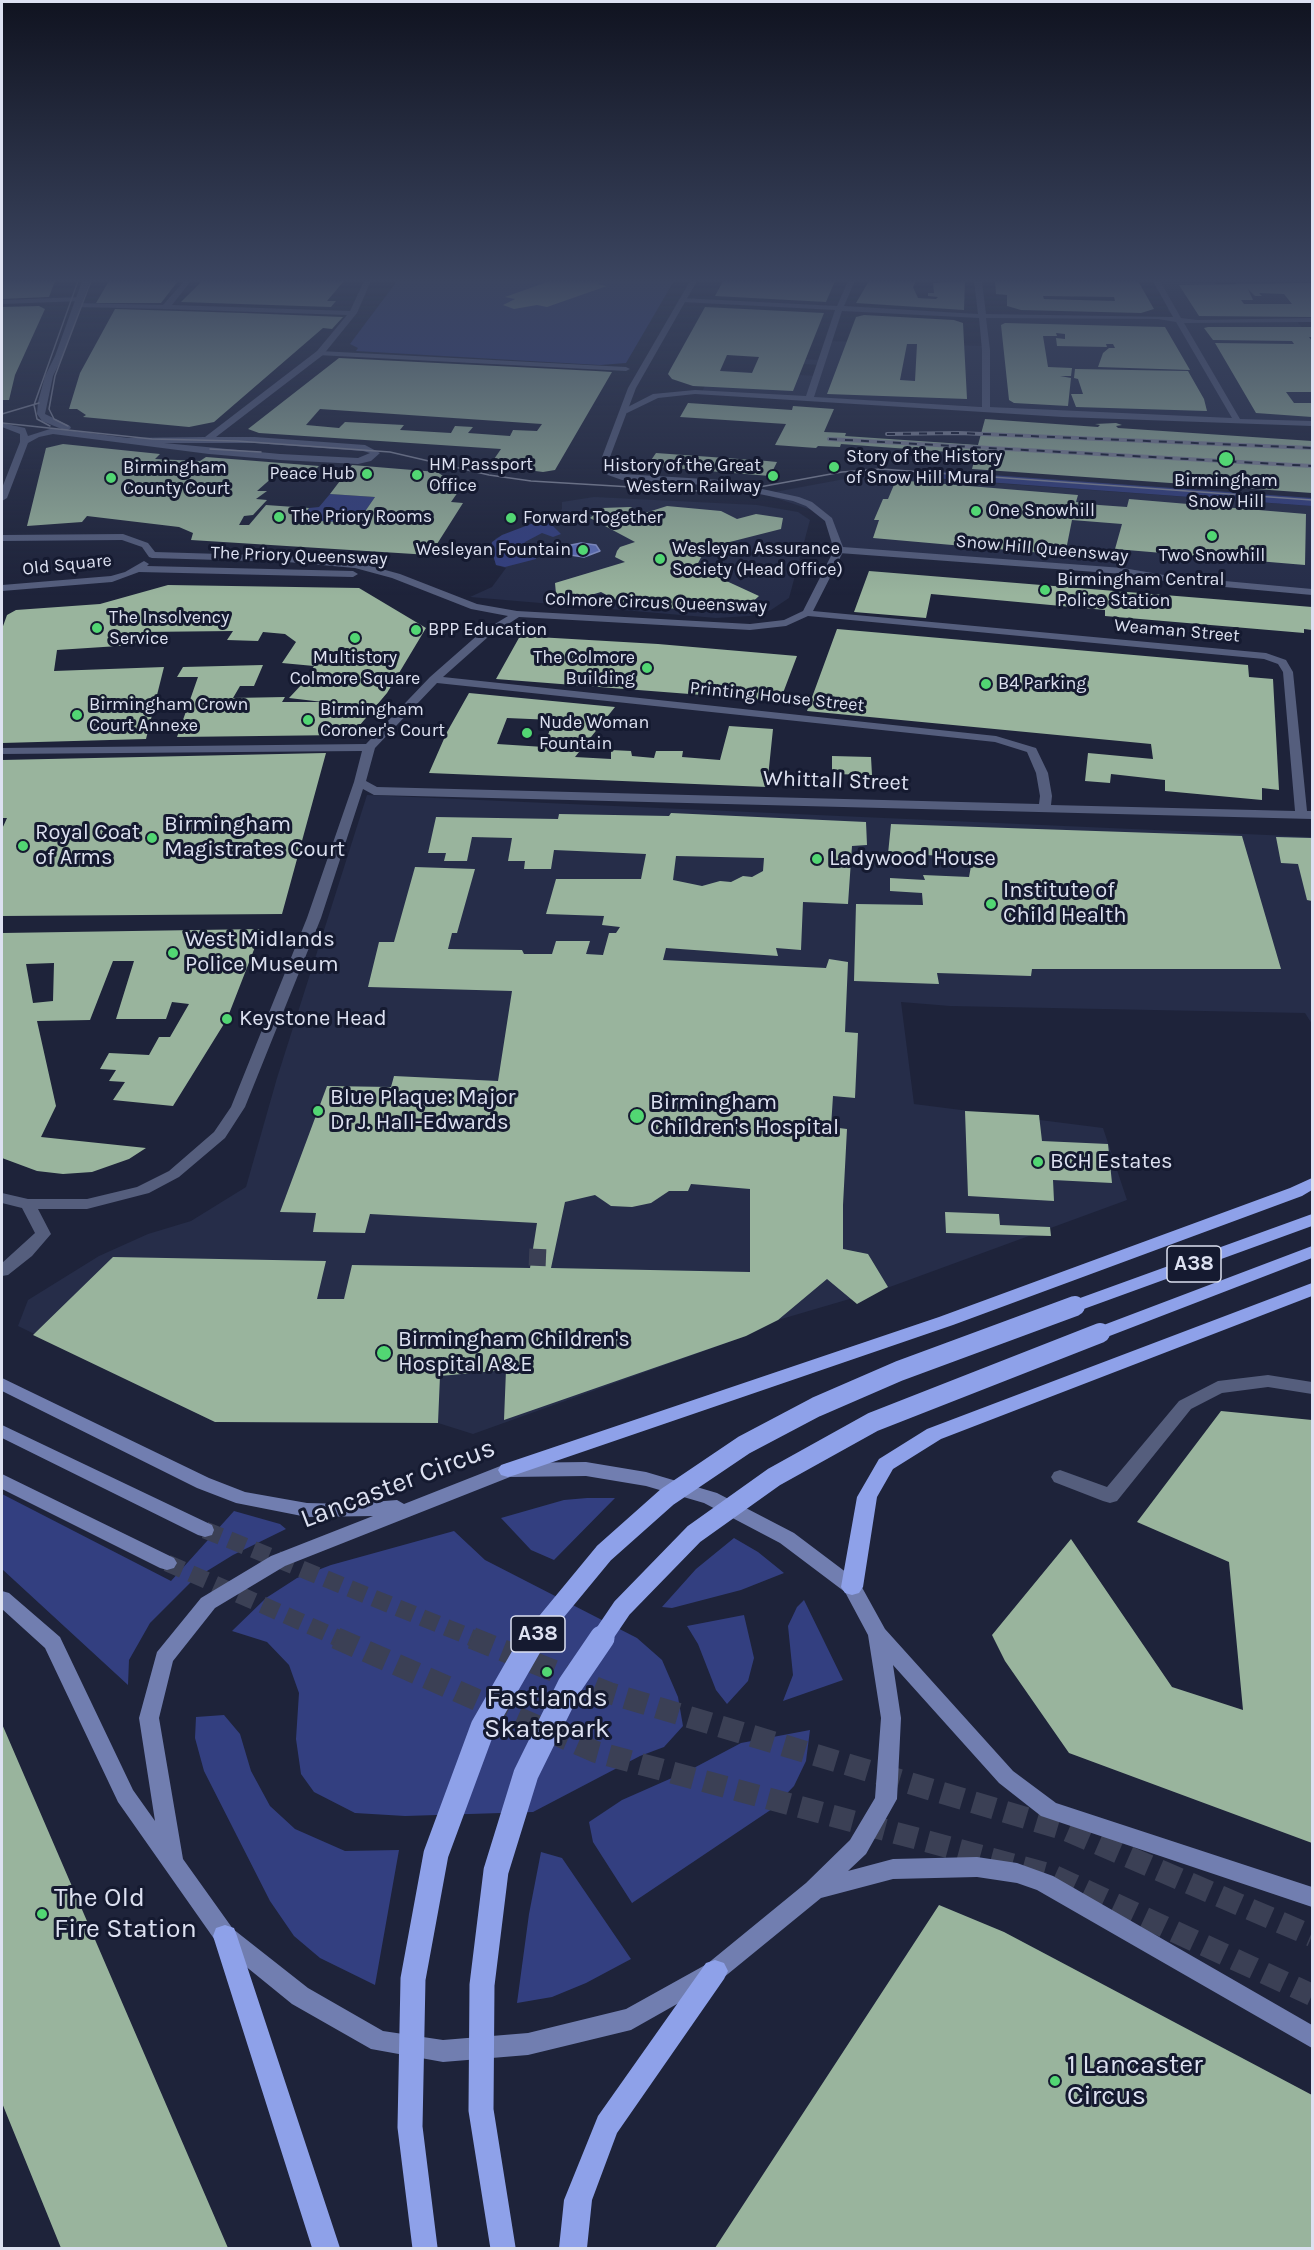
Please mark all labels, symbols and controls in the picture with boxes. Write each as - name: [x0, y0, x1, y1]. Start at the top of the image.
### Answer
- place label: Story of the History of Snow Hill Mural: [846, 446, 1002, 488]
- marker: Birmingham Snow Hill: [1217, 450, 1235, 468]
- place label: HM Passport Office: [429, 454, 533, 496]
- place label: History of the Great Western Railway: [603, 455, 761, 498]
- place label: Birmingham County Court: [123, 457, 230, 500]
- marker: Story of the History of Snow Hill Mural: [827, 460, 841, 474]
- place label: Peace Hub: [269, 463, 355, 485]
- marker: Peace Hub: [360, 467, 374, 481]
- marker: HM Passport Office: [410, 468, 424, 482]
- marker: History of the Great Western Railway: [766, 469, 780, 483]
- place label: Birmingham Snow Hill: [1174, 470, 1278, 512]
- marker: Birmingham County Court: [104, 471, 118, 485]
- place label: One Snowhill: [988, 500, 1095, 522]
- marker: One Snowhill: [969, 504, 983, 518]
- place label: The Priory Rooms: [291, 506, 432, 528]
- place label: Forward Together: [523, 507, 663, 529]
- marker: The Priory Rooms: [272, 510, 286, 524]
- marker: Forward Together: [504, 511, 518, 525]
- marker: Two Snowhill: [1205, 529, 1219, 543]
- street label: Snow Hill Queensway: [955, 531, 1129, 567]
- place label: Wesleyan Assurance Society (Head Office): [672, 538, 843, 580]
- place label: Wesleyan Fountain: [416, 539, 571, 561]
- street label: The Priory Queensway: [210, 542, 388, 570]
- marker: Wesleyan Fountain: [576, 543, 590, 557]
- place label: Two Snowhill: [1159, 545, 1265, 567]
- street label: Old Square: [21, 550, 113, 580]
- marker: Wesleyan Assurance Society (Head Office): [653, 552, 667, 566]
- place label: Birmingham Central Police Station: [1057, 569, 1225, 612]
- marker: Birmingham Central Police Station: [1038, 583, 1052, 597]
- street label: Colmore Circus Queensway: [545, 588, 767, 618]
- place label: The Insolvency Service: [109, 607, 229, 650]
- street label: Weaman Street: [1113, 615, 1241, 647]
- place label: BPP Education: [428, 619, 547, 641]
- marker: The Insolvency Service: [90, 621, 104, 635]
- marker: BPP Education: [409, 623, 423, 637]
- marker: Multistory Colmore Square: [348, 631, 362, 645]
- place label: Multistory Colmore Square: [290, 647, 420, 690]
- place label: The Colmore Building: [533, 647, 635, 690]
- marker: The Colmore Building: [640, 661, 654, 675]
- place label: B4 Parking: [998, 673, 1086, 695]
- street label: Printing House Street: [689, 677, 865, 717]
- marker: B4 Parking: [979, 677, 993, 691]
- place label: Birmingham Crown Court Annexe: [89, 694, 248, 736]
- place label: Birmingham Coroner's Court: [320, 699, 445, 742]
- marker: Birmingham Crown Court Annexe: [70, 708, 84, 722]
- place label: Nude Woman Fountain: [539, 712, 649, 754]
- marker: Birmingham Coroner's Court: [301, 713, 315, 727]
- marker: Nude Woman Fountain: [520, 726, 534, 740]
- street label: Whittall Street: [763, 765, 909, 797]
- place label: Birmingham Magistrates Court: [164, 812, 345, 864]
- place label: Royal Coat of Arms: [35, 820, 140, 872]
- marker: Birmingham Magistrates Court: [145, 831, 159, 845]
- marker: Royal Coat of Arms: [16, 839, 30, 853]
- place label: Ladywood House: [829, 846, 996, 872]
- marker: Ladywood House: [810, 852, 824, 866]
- place label: Institute of Child Health: [1003, 878, 1127, 930]
- marker: Institute of Child Health: [984, 897, 998, 911]
- place label: West Midlands Police Museum: [185, 927, 339, 978]
- marker: West Midlands Police Museum: [166, 946, 180, 960]
- place label: Keystone Head: [239, 1006, 387, 1032]
- marker: Keystone Head: [220, 1012, 234, 1026]
- place label: Blue Plaque: Major Dr J. Hall-Edwards: [330, 1085, 516, 1136]
- place label: Birmingham Children's Hospital: [650, 1090, 839, 1142]
- marker: Blue Plaque: Major Dr J. Hall-Edwards: [311, 1104, 325, 1118]
- marker: Birmingham Children's Hospital: [628, 1107, 646, 1125]
- place label: BCH Estates: [1050, 1149, 1173, 1175]
- marker: BCH Estates: [1031, 1155, 1045, 1169]
- road number: A38: [1167, 1246, 1221, 1282]
- place label: Birmingham Children's Hospital A&E: [398, 1327, 630, 1378]
- marker: Birmingham Children's Hospital A&E: [375, 1344, 393, 1362]
- street label: Lancaster Circus: [296, 1432, 500, 1536]
- road number: A38: [511, 1616, 565, 1652]
- marker: Fastlands Skatepark: [540, 1665, 554, 1679]
- place label: Fastlands Skatepark: [484, 1682, 610, 1745]
- place label: The Old Fire Station: [54, 1882, 197, 1945]
- marker: The Old Fire Station: [35, 1907, 49, 1921]
- place label: 1 Lancaster Circus: [1067, 2049, 1203, 2112]
- marker: 1 Lancaster Circus: [1048, 2074, 1062, 2088]

